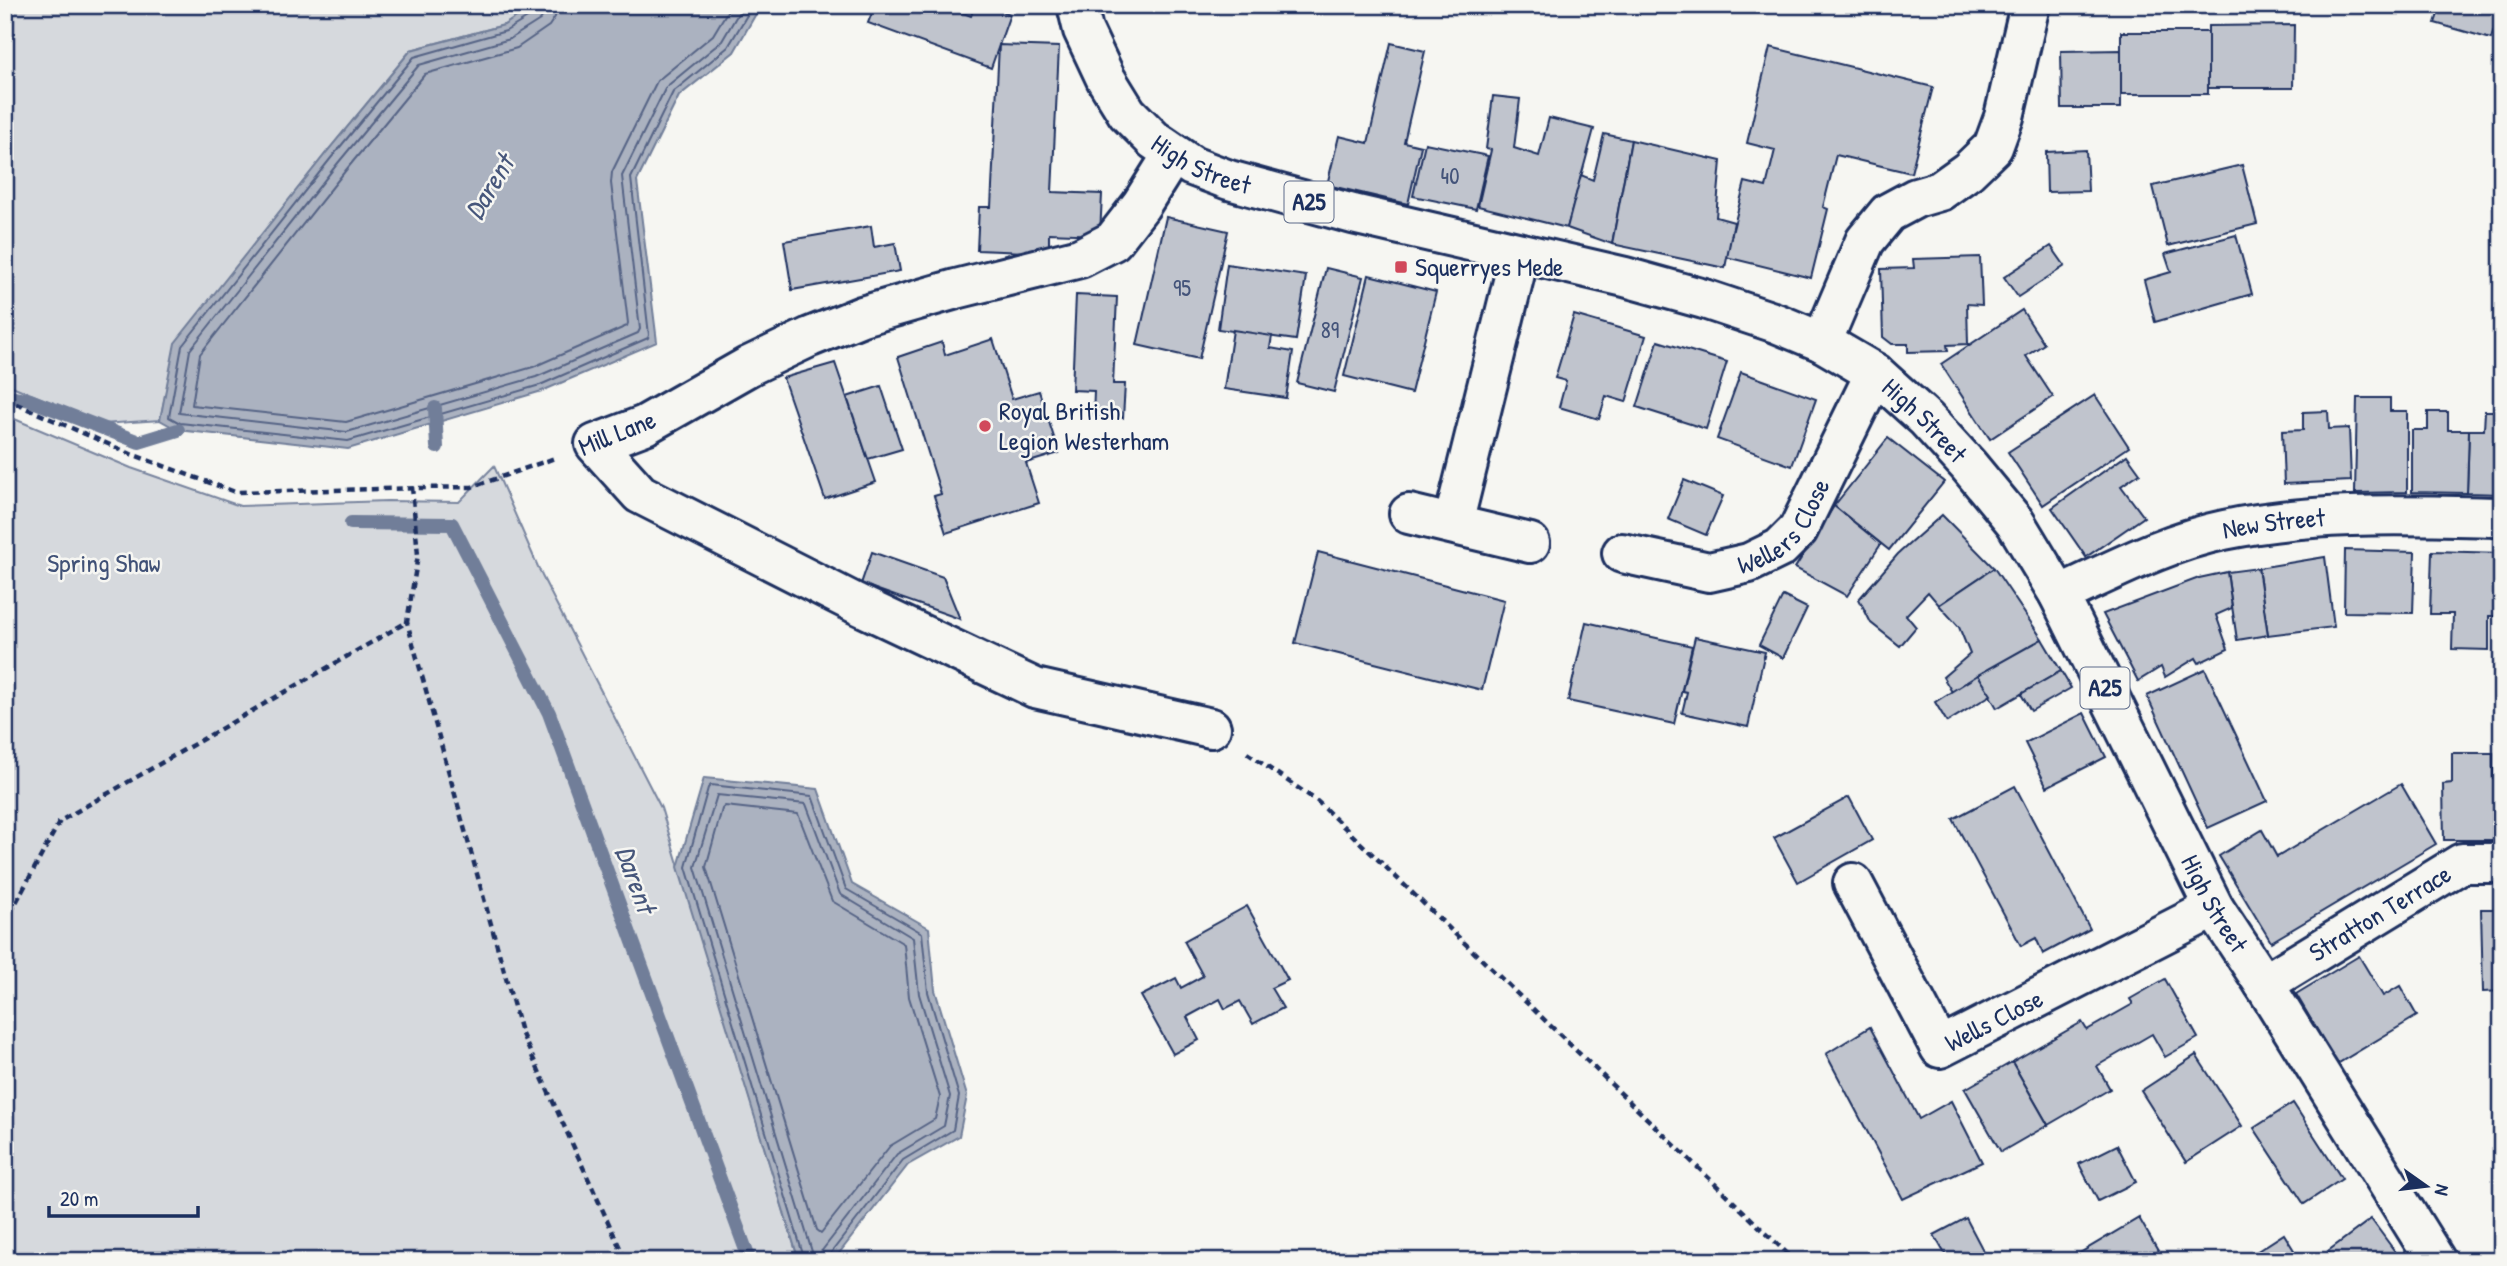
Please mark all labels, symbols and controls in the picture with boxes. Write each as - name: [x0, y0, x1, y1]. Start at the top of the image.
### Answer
- street label: High Street: [1145, 125, 1256, 202]
- water label: Darent: [455, 144, 525, 226]
- house number: 40: [1441, 160, 1459, 191]
- road number: A25: [1284, 182, 1334, 222]
- place label: Squerryes Mede: [1415, 249, 1563, 284]
- marker: Squerryes Mede: [1393, 259, 1409, 275]
- house number: 95: [1173, 272, 1191, 303]
- house number: 89: [1321, 314, 1339, 345]
- street label: High Street: [1875, 370, 1976, 471]
- place label: Royal British Legion Westerham: [999, 393, 1169, 458]
- street label: Mill Lane: [573, 401, 661, 464]
- marker: Royal British Legion Westerham: [977, 418, 993, 434]
- street label: Wellers Close: [1734, 473, 1838, 582]
- street label: New Street: [2219, 499, 2327, 547]
- park label: Spring Shaw: [47, 545, 161, 580]
- road number: A25: [2080, 668, 2130, 708]
- water label: Darent: [606, 840, 667, 922]
- street label: High Street: [2173, 849, 2257, 960]
- street label: Stratton Terrace: [2302, 856, 2457, 969]
- street label: Wells Close: [1939, 980, 2049, 1060]
- north arrow: [2392, 1150, 2462, 1220]
- scale bar: [49, 1175, 198, 1219]
- text: N: [2429, 1182, 2456, 1198]
- text: 20 m: [60, 1184, 98, 1213]

